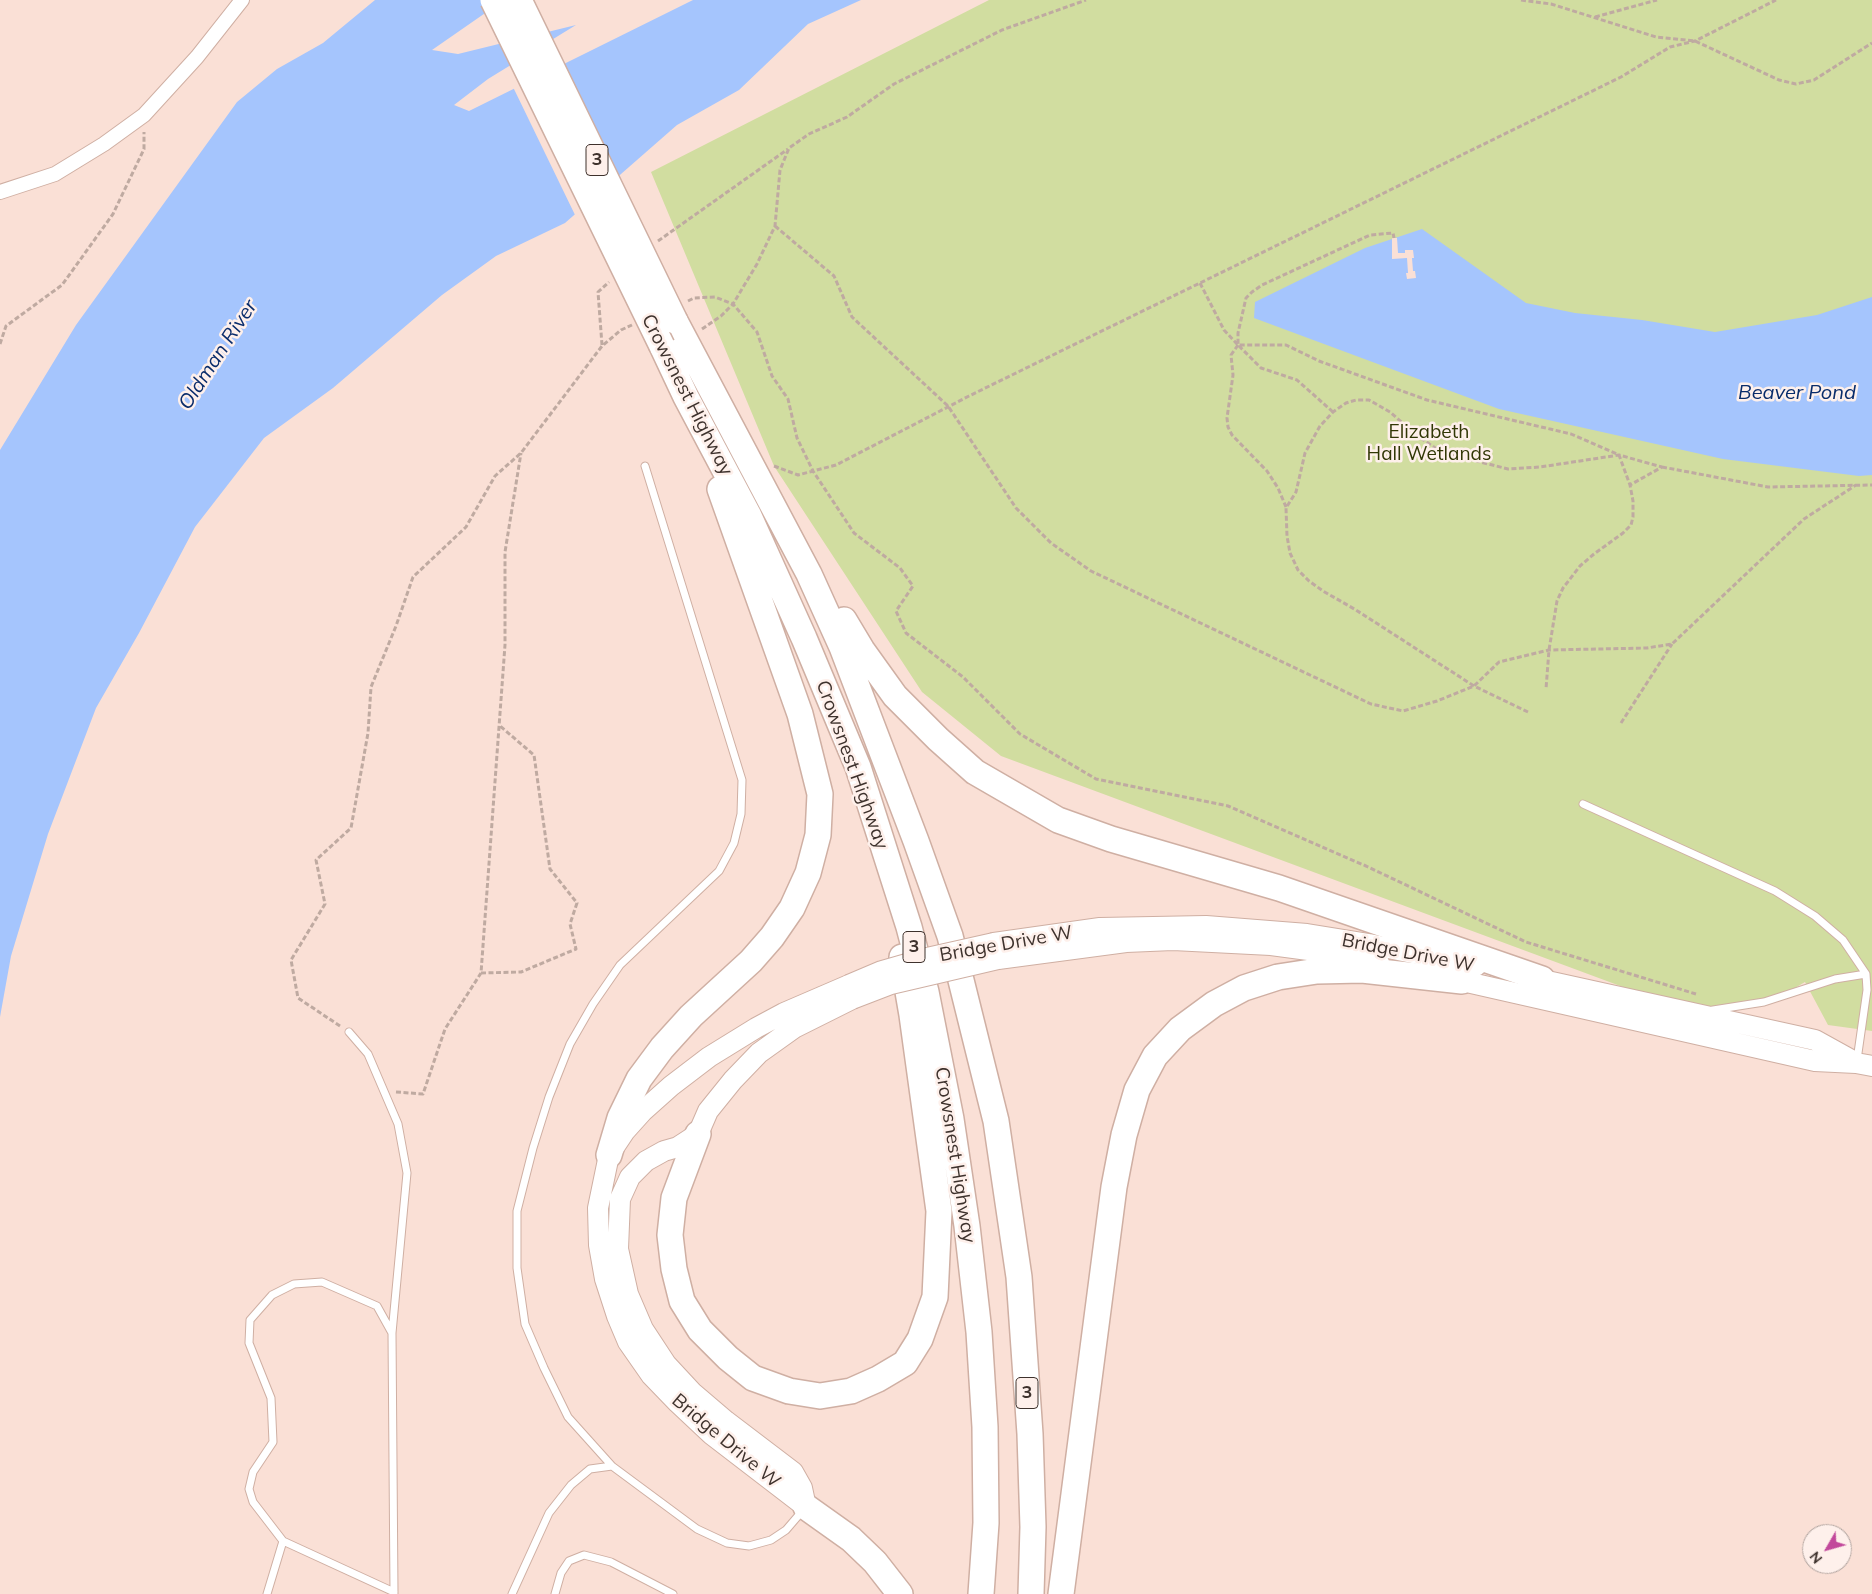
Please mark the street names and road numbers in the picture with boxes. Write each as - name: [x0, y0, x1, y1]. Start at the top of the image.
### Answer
- road number: 3: [586, 144, 608, 176]
- street label: Crowsnest Highway: [636, 311, 738, 479]
- street label: Crowsnest Highway: [811, 678, 893, 852]
- street label: Bridge Drive W: [938, 921, 1074, 967]
- street label: Bridge Drive W: [1340, 929, 1476, 977]
- road number: 3: [903, 932, 925, 962]
- street label: Crowsnest Highway: [930, 1065, 980, 1245]
- road number: 3: [1016, 1378, 1038, 1409]
- street label: Bridge Drive W: [667, 1389, 785, 1493]

